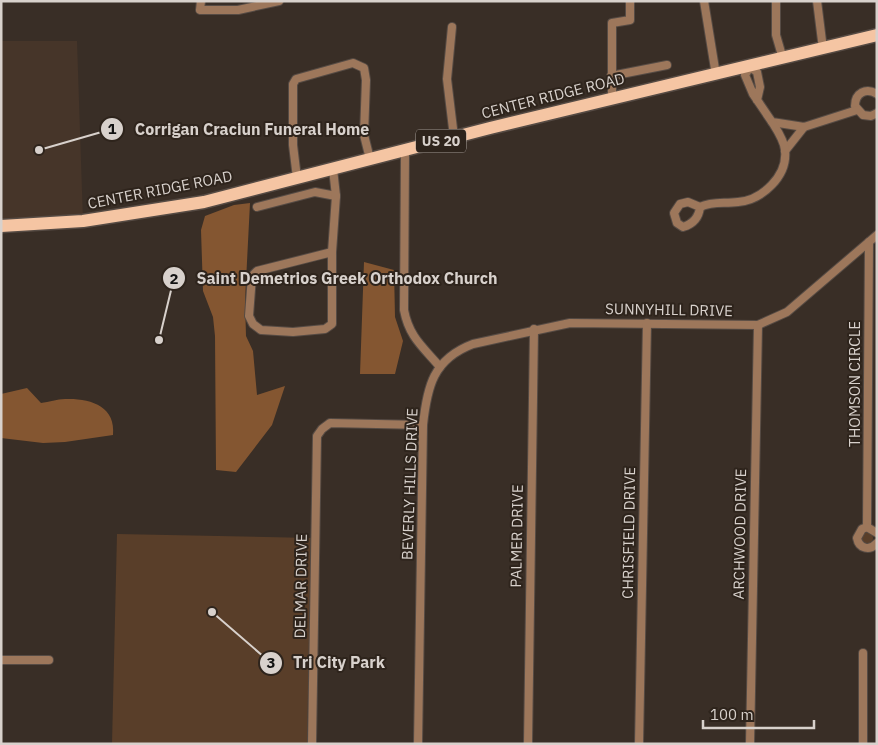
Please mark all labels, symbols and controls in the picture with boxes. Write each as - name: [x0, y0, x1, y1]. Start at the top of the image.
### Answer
- street label: CENTER RIDGE ROAD: [479, 69, 627, 123]
- callout: Corrigan Craciun Funeral Home: [99, 114, 379, 145]
- text: 1: [107, 119, 117, 138]
- text: Corrigan Craciun Funeral Home: [135, 119, 369, 139]
- road number: US 20: [416, 130, 466, 152]
- street label: CENTER RIDGE ROAD: [86, 166, 234, 213]
- callout: Saint Demetrios Greek Orthodox Church: [162, 263, 508, 294]
- text: Saint Demetrios Greek Orthodox Church: [196, 268, 498, 288]
- text: 2: [169, 269, 179, 288]
- street label: SUNNYHILL DRIVE: [605, 299, 733, 320]
- street label: THOMSON CIRCLE: [845, 321, 864, 447]
- street label: BEVERLY HILLS DRIVE: [397, 408, 422, 560]
- street label: CHRISFIELD DRIVE: [618, 467, 639, 599]
- street label: ARCHWOOD DRIVE: [729, 468, 750, 600]
- street label: PALMER DRIVE: [506, 484, 527, 588]
- street label: DELMAR DRIVE: [290, 533, 311, 639]
- callout: Tri City Park: [258, 647, 395, 678]
- text: Tri City Park: [293, 652, 386, 672]
- text: 3: [266, 653, 276, 672]
- scale bar: [703, 698, 814, 730]
- text: 100 m: [710, 705, 754, 724]

